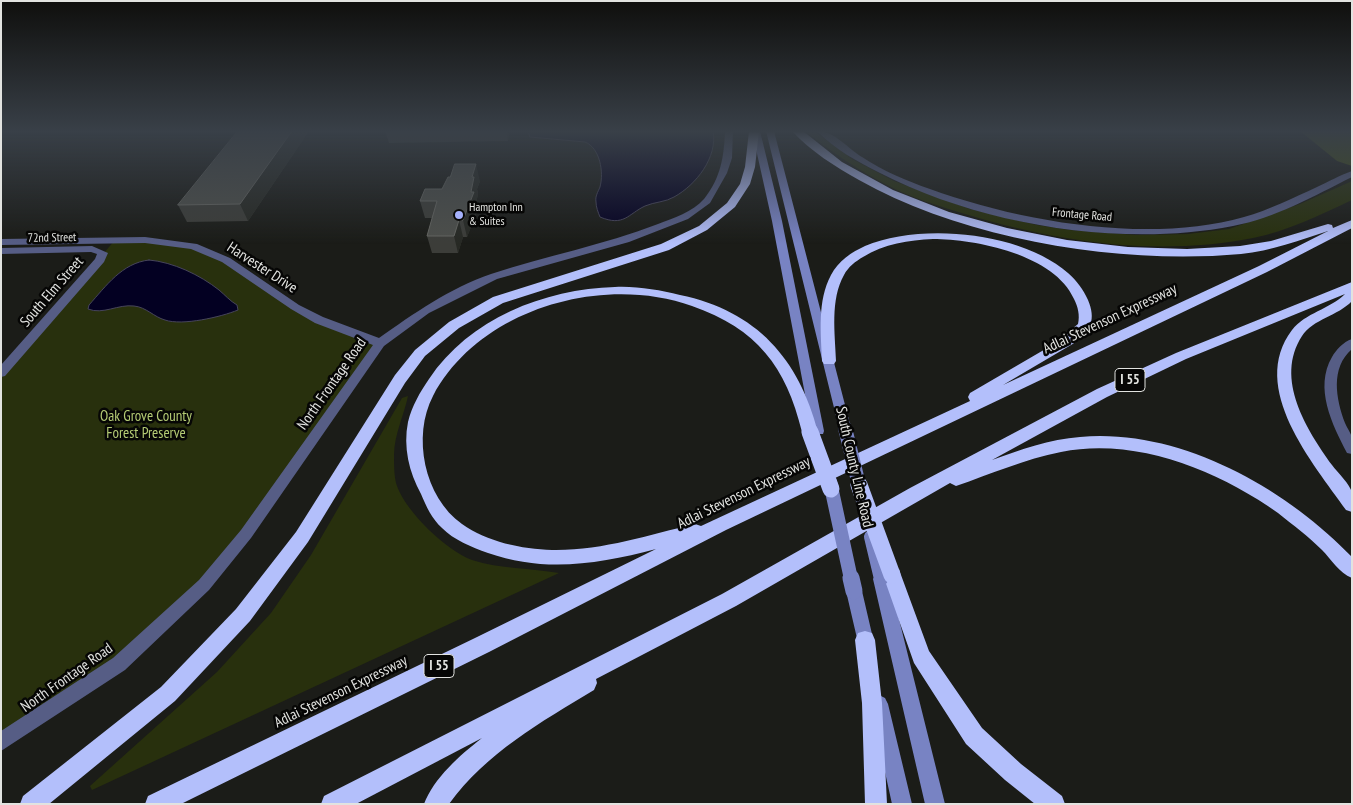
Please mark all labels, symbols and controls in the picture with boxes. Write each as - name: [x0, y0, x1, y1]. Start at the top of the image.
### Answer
- place label: Hampton Inn & Suites: [469, 201, 523, 229]
- street label: Frontage Road: [1052, 205, 1112, 225]
- marker: Hampton Inn & Suites: [453, 209, 465, 221]
- street label: 72nd Street: [28, 230, 76, 246]
- street label: Harvester Drive: [224, 239, 300, 297]
- street label: South Elm Street: [17, 253, 87, 331]
- street label: Adlai Stevenson Expressway: [1040, 280, 1180, 358]
- street label: North Frontage Road: [294, 335, 370, 433]
- road number: I 55: [1115, 368, 1145, 392]
- street label: South County Line Road: [831, 405, 877, 529]
- park label: Oak Grove County Forest Preserve: [100, 408, 192, 443]
- street label: Adlai Stevenson Expressway: [674, 453, 814, 533]
- street label: North Frontage Road: [18, 640, 116, 716]
- street label: Adlai Stevenson Expressway: [271, 652, 411, 732]
- road number: I 55: [424, 654, 454, 678]

